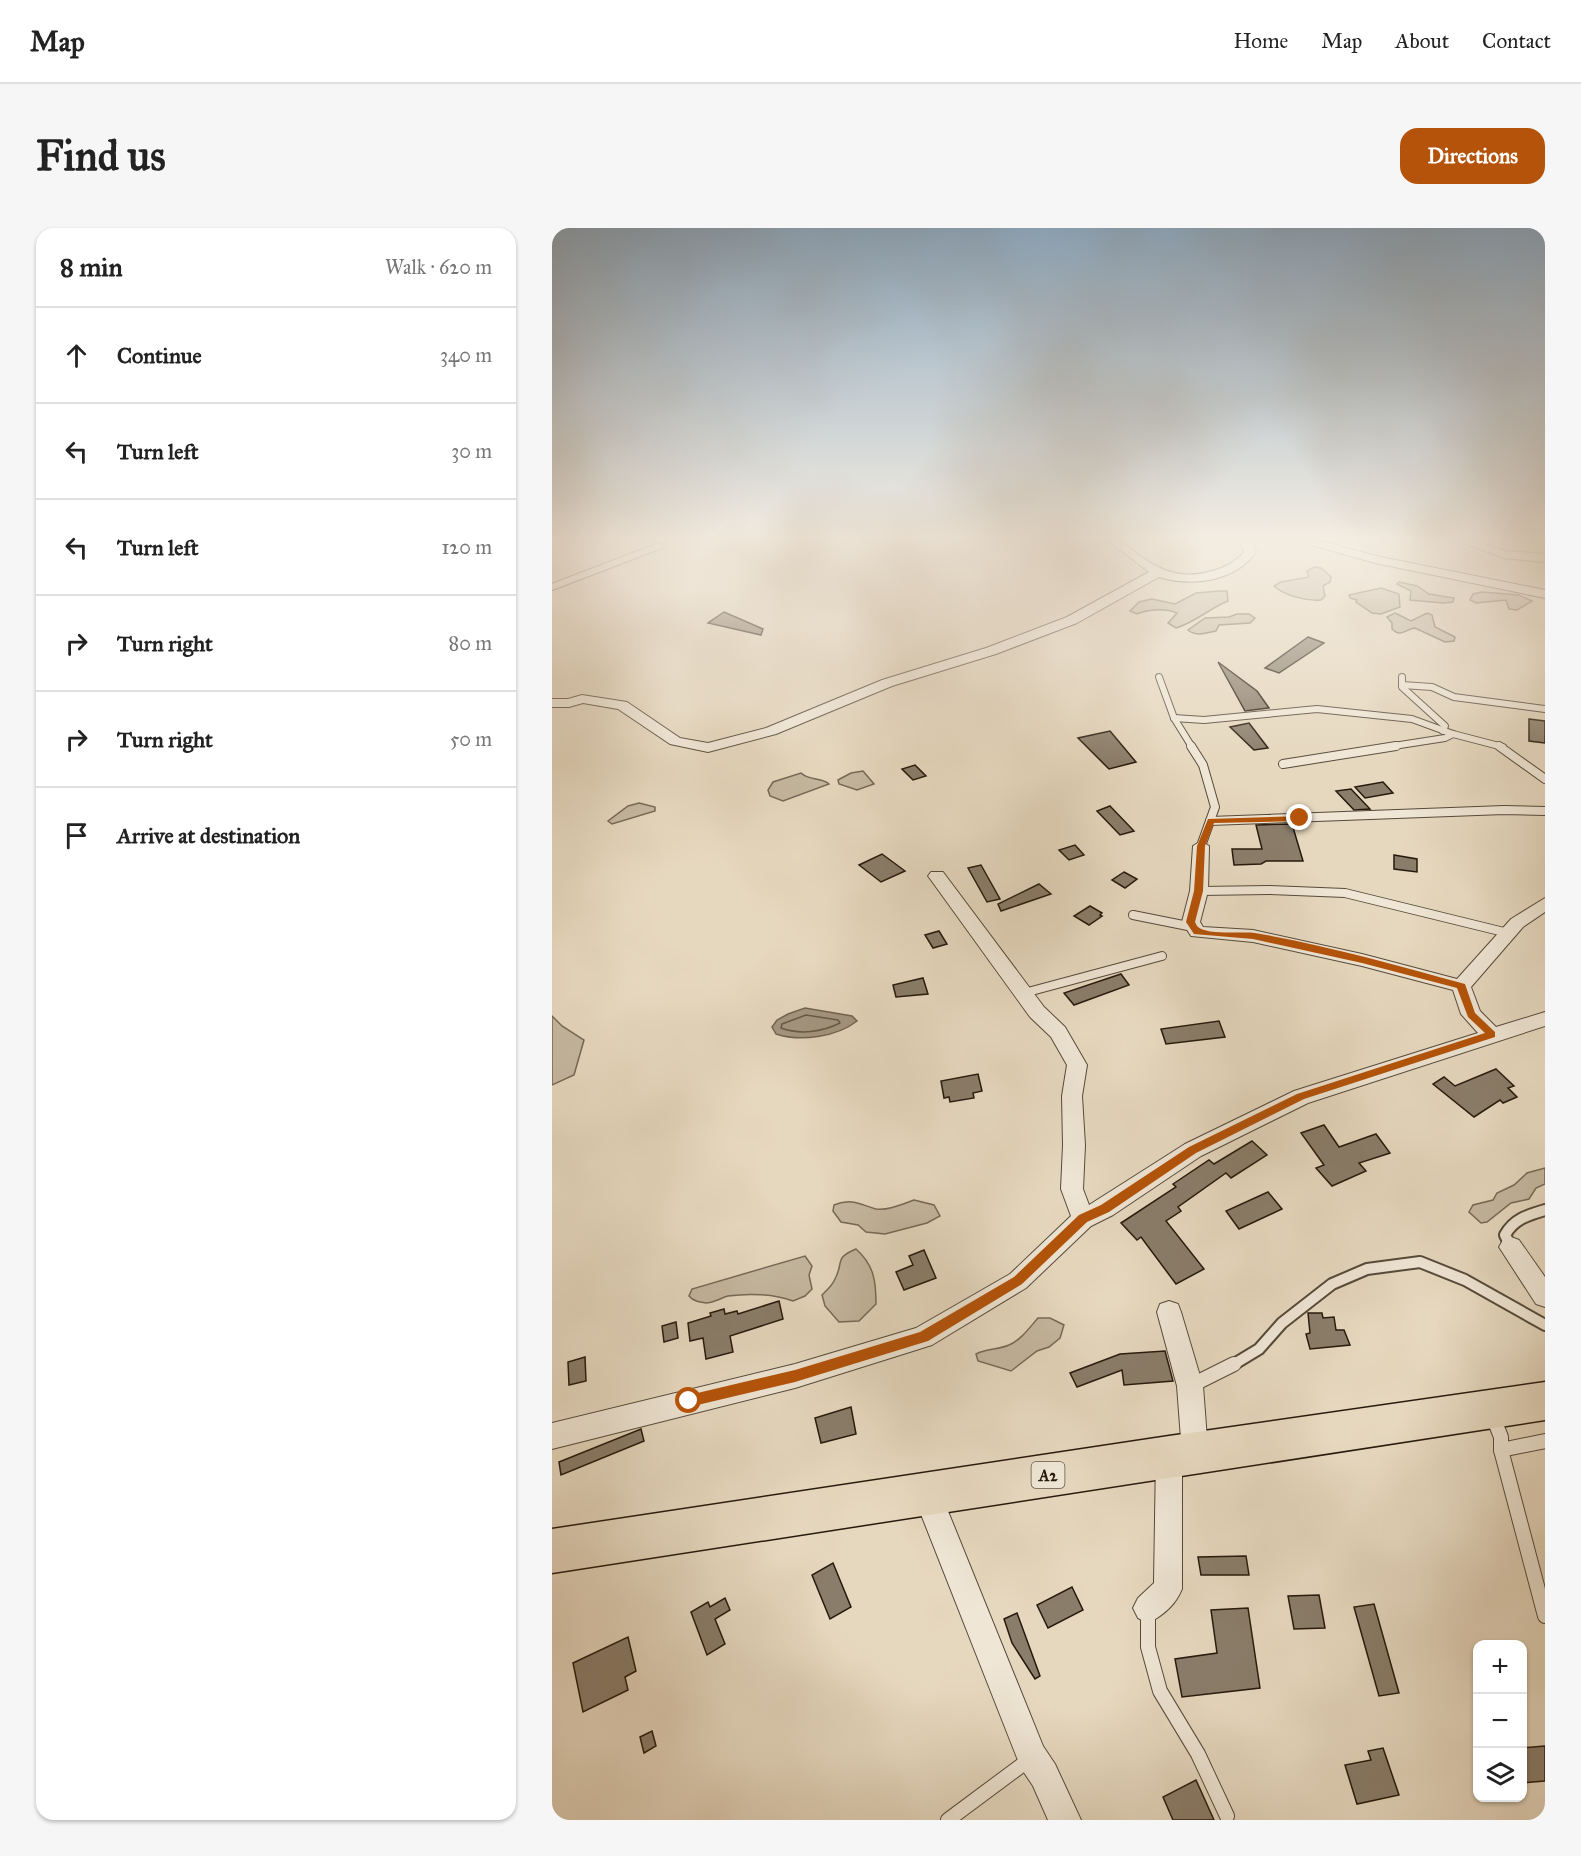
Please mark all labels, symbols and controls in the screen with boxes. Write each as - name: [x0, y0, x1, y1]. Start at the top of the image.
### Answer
- text: Map: [30, 24, 85, 59]
- text: Home: [1233, 28, 1288, 54]
- text: Map: [1321, 28, 1362, 54]
- text: About: [1395, 28, 1449, 54]
- text: Contact: [1482, 28, 1551, 54]
- button: Directions: [1400, 128, 1545, 184]
- text: Find us: [36, 130, 166, 182]
- text: 8 min: [60, 251, 123, 283]
- text: Walk · 620 m: [385, 255, 492, 279]
- icon: ahead: [60, 339, 93, 372]
- text: Continue: [117, 342, 202, 369]
- text: 340 m: [440, 343, 492, 367]
- icon: left: [60, 435, 93, 468]
- text: Turn left: [117, 438, 199, 465]
- text: 30 m: [451, 439, 492, 463]
- icon: left: [60, 531, 93, 564]
- text: Turn left: [117, 534, 199, 561]
- text: 120 m: [441, 535, 492, 559]
- icon: right: [60, 627, 93, 660]
- text: Turn right: [117, 630, 213, 657]
- text: 80 m: [449, 631, 492, 655]
- icon: right: [60, 723, 93, 756]
- text: Turn right: [117, 726, 213, 753]
- text: 50 m: [450, 727, 492, 751]
- route end: [1286, 804, 1312, 830]
- icon: arrive: [60, 819, 93, 852]
- text: Arrive at destination: [117, 822, 300, 849]
- route start: [675, 1387, 701, 1413]
- road number: A2: [1032, 1462, 1064, 1488]
- map controls: [1473, 1640, 1527, 1802]
- button: +: [1473, 1640, 1527, 1694]
- button: −: [1473, 1694, 1527, 1748]
- button: layers: [1473, 1748, 1527, 1802]

